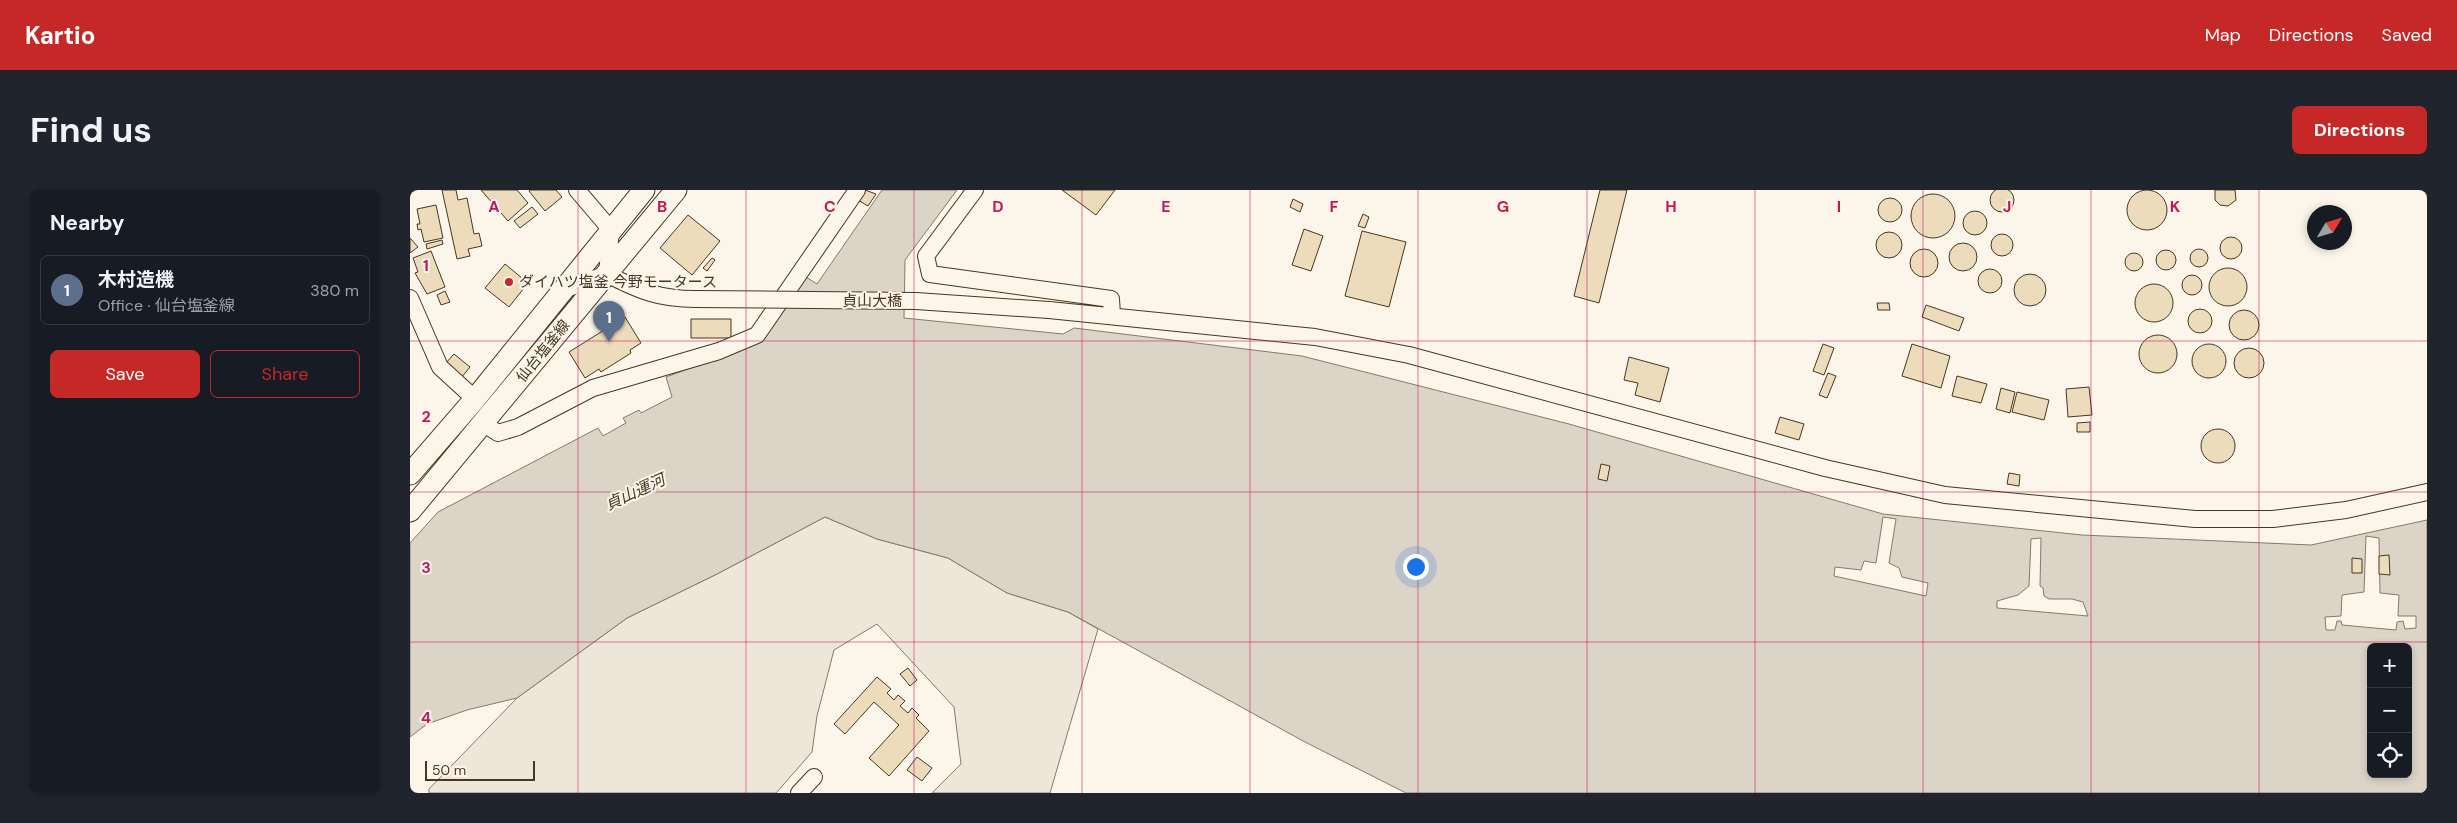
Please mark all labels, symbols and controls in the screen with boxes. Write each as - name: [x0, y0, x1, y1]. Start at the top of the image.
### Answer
- text: Kartio: [25, 20, 95, 51]
- text: Map: [2205, 23, 2241, 47]
- text: Directions: [2269, 23, 2354, 47]
- text: Saved: [2382, 23, 2432, 47]
- button: Directions: [2292, 106, 2427, 154]
- text: Find us: [30, 107, 152, 153]
- text: A: [488, 196, 500, 217]
- text: B: [657, 196, 667, 217]
- text: C: [824, 196, 836, 217]
- text: D: [992, 196, 1004, 217]
- text: E: [1161, 196, 1171, 217]
- text: F: [1330, 196, 1339, 217]
- text: G: [1497, 196, 1509, 217]
- text: H: [1665, 196, 1677, 217]
- text: I: [1837, 196, 1841, 217]
- text: J: [2003, 196, 2011, 217]
- text: K: [2170, 196, 2181, 217]
- north arrow: [2307, 205, 2352, 250]
- text: Nearby: [50, 209, 124, 237]
- text: 1: [423, 255, 429, 276]
- text: 木村造機: [98, 267, 174, 292]
- place label: ダイハツ塩釜 今野モータース: [519, 272, 717, 292]
- marker: ダイハツ塩釜 今野モータース: [503, 276, 515, 288]
- text: 1: [64, 280, 70, 301]
- text: 380 m: [310, 280, 359, 301]
- street label: 貞山大橋: [842, 291, 902, 311]
- text: Office · 仙台塩釜線: [98, 295, 235, 316]
- pin: 1: [593, 301, 625, 342]
- street label: 仙台塩釜線: [512, 316, 574, 386]
- button: Save: [50, 350, 200, 398]
- button: Share: [210, 350, 360, 398]
- text: 2: [421, 406, 431, 427]
- water label: 貞山運河: [602, 468, 671, 515]
- your location: [1403, 554, 1429, 580]
- text: 3: [421, 557, 431, 578]
- map controls: [2367, 643, 2412, 778]
- button: +: [2367, 643, 2412, 688]
- button: −: [2367, 688, 2412, 733]
- text: 4: [421, 707, 431, 728]
- button: locate: [2367, 733, 2412, 778]
- scale bar: [425, 758, 535, 781]
- text: 50 m: [432, 761, 466, 779]

